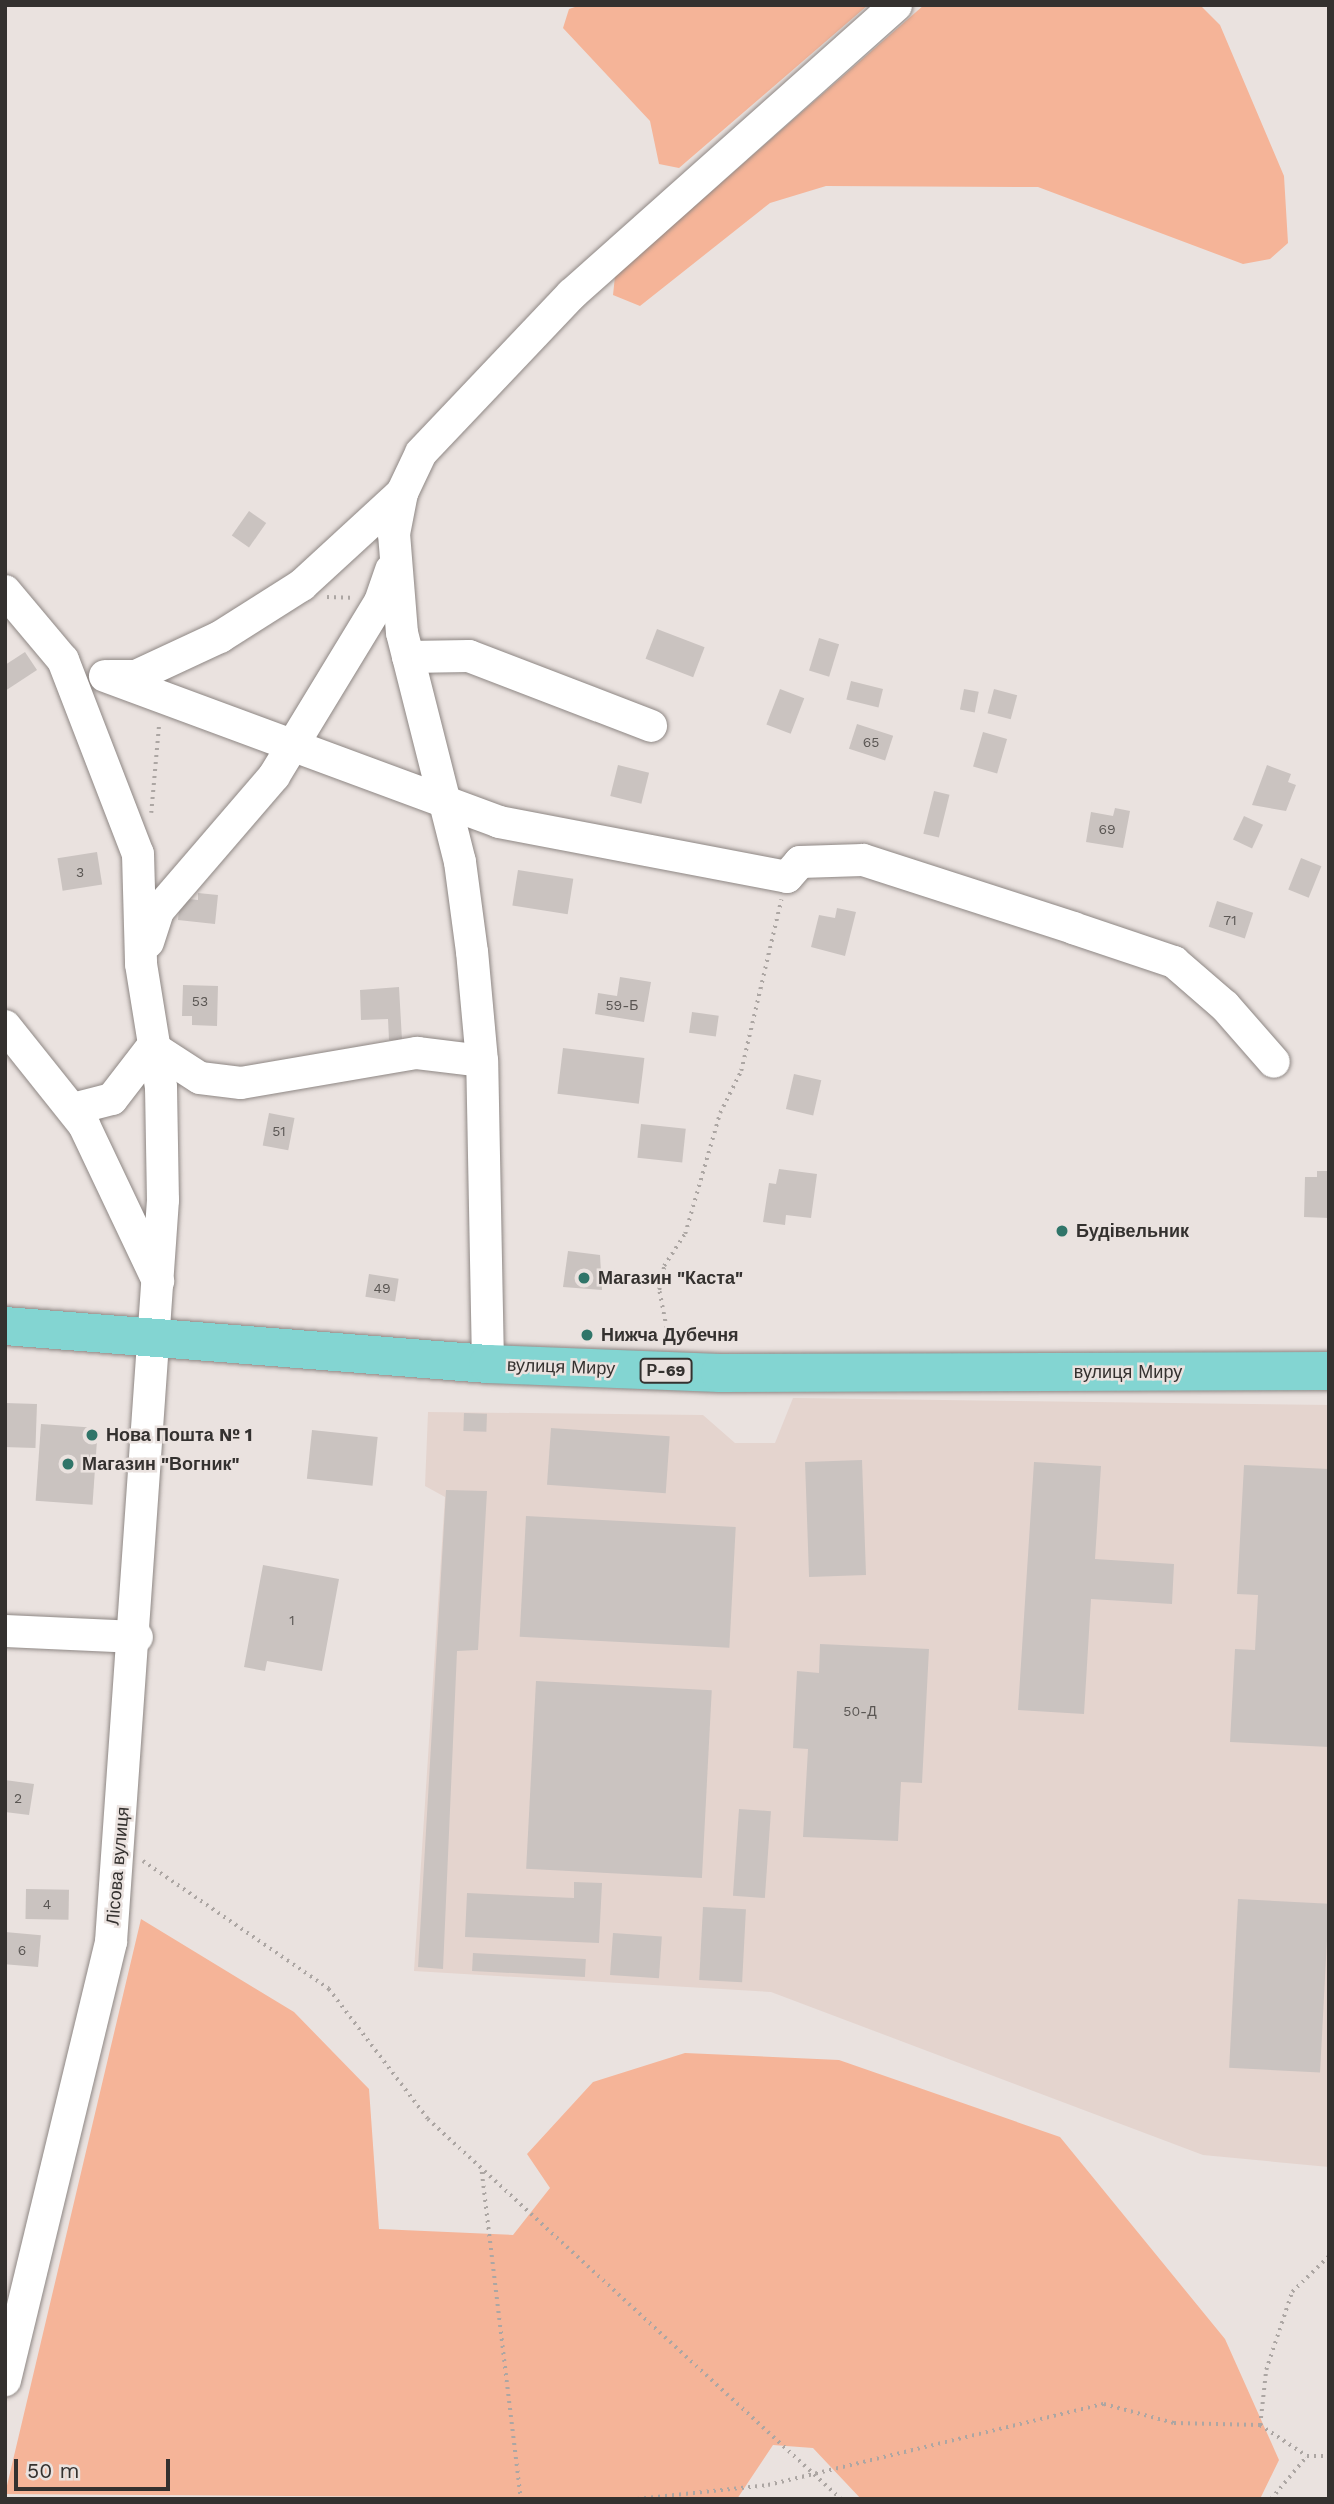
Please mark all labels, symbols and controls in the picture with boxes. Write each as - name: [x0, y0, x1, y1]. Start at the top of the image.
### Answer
- house number: 65: [863, 734, 879, 750]
- house number: 69: [1098, 821, 1116, 837]
- house number: 3: [76, 864, 84, 880]
- house number: 71: [1223, 912, 1237, 928]
- house number: 53: [192, 993, 208, 1009]
- house number: 59-Б: [605, 997, 639, 1013]
- house number: 51: [272, 1123, 286, 1139]
- place label: Будівельник: [1076, 1220, 1189, 1242]
- marker: Будівельник: [1054, 1223, 1070, 1239]
- place label: Магазин "Каста": [598, 1267, 743, 1289]
- marker: Магазин "Каста": [576, 1270, 592, 1286]
- house number: 49: [373, 1280, 391, 1296]
- place label: Нижча Дубечня: [601, 1324, 739, 1346]
- marker: Нижча Дубечня: [579, 1327, 595, 1343]
- street label: вулиця Миру: [506, 1354, 616, 1380]
- road number: Р-69: [638, 1358, 694, 1384]
- street label: вулиця Миру: [1074, 1361, 1182, 1383]
- place label: Нова Пошта № 1: [106, 1424, 253, 1446]
- marker: Нова Пошта № 1: [84, 1427, 100, 1443]
- place label: Магазин "Вогник": [82, 1453, 240, 1475]
- marker: Магазин "Вогник": [60, 1456, 76, 1472]
- house number: 1: [289, 1612, 295, 1628]
- house number: 50-Д: [843, 1703, 877, 1719]
- house number: 2: [14, 1790, 22, 1806]
- street label: Лісова вулиця: [102, 1806, 134, 1926]
- house number: 4: [43, 1896, 51, 1912]
- house number: 6: [18, 1942, 26, 1958]
- scale bar: [18, 2444, 173, 2488]
- text: 50 m: [27, 2458, 79, 2483]

